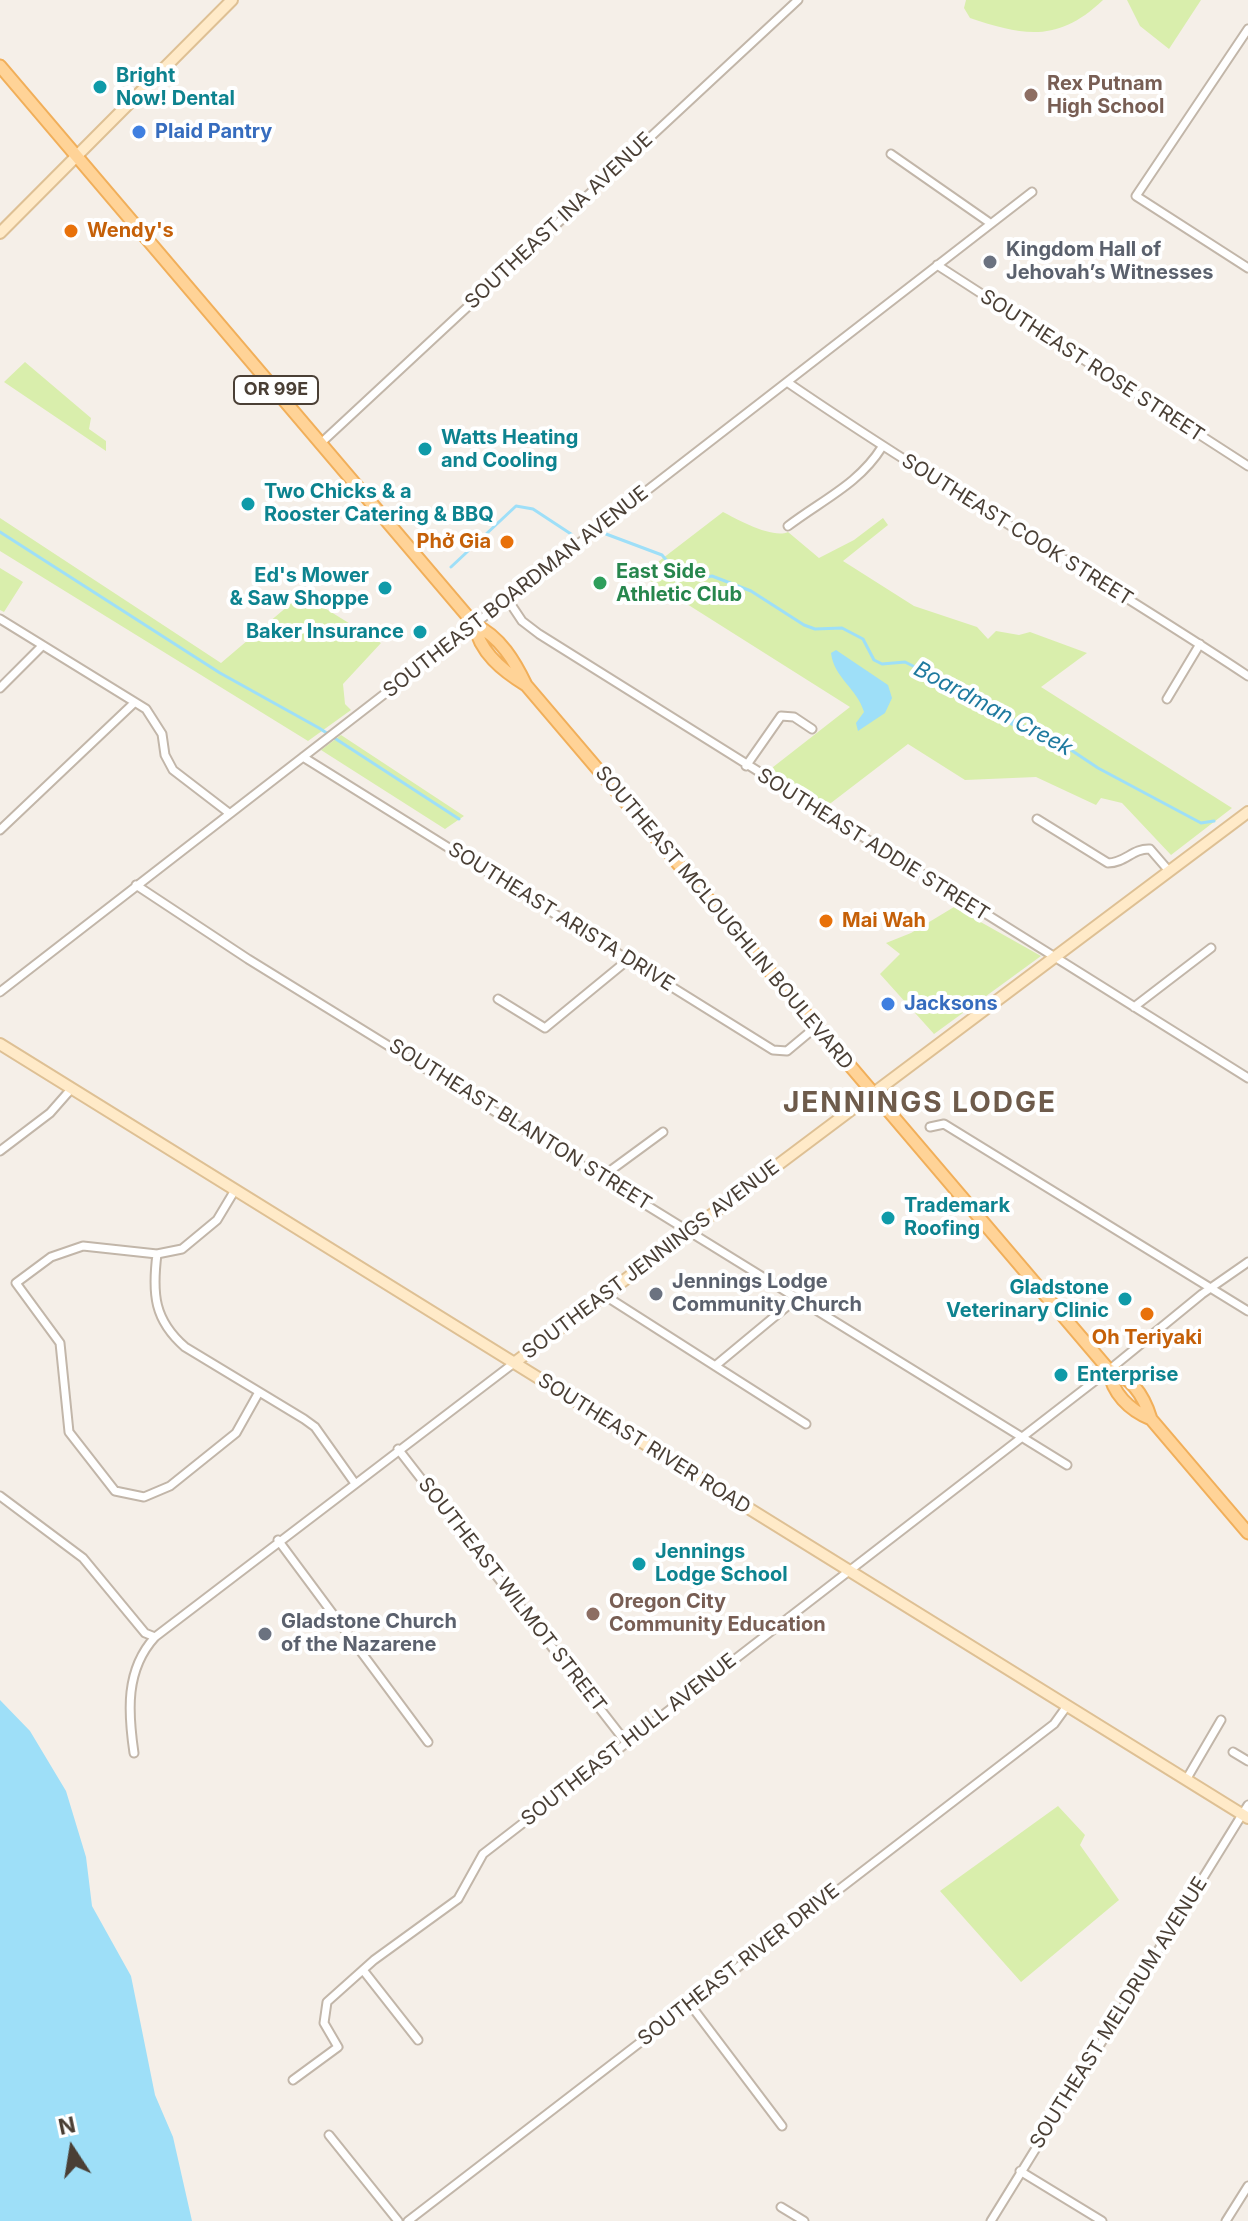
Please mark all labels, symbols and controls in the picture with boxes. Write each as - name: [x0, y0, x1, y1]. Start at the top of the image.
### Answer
- place label: Bright Now! Dental: [116, 64, 235, 111]
- place label: Rex Putnam High School: [1047, 72, 1164, 119]
- marker: Bright Now! Dental: [91, 78, 109, 96]
- marker: Rex Putnam High School: [1022, 86, 1040, 104]
- place label: Plaid Pantry: [155, 120, 272, 144]
- marker: Plaid Pantry: [130, 123, 148, 141]
- street label: SOUTHEAST INA AVENUE: [460, 128, 658, 314]
- place label: Wendy's: [87, 219, 174, 243]
- marker: Wendy's: [62, 222, 80, 240]
- place label: Kingdom Hall of Jehovah’s Witnesses: [1006, 238, 1213, 285]
- marker: Kingdom Hall of Jehovah’s Witnesses: [981, 253, 999, 271]
- street label: SOUTHEAST ROSE STREET: [976, 285, 1208, 447]
- road number: OR 99E: [234, 376, 318, 404]
- place label: Watts Heating and Cooling: [441, 426, 578, 473]
- marker: Watts Heating and Cooling: [416, 440, 434, 458]
- street label: SOUTHEAST COOK STREET: [897, 449, 1137, 611]
- place label: Two Chicks & a Rooster Catering & BBQ: [264, 480, 494, 527]
- street label: SOUTHEAST BOARDMAN AVENUE: [379, 481, 653, 703]
- marker: Two Chicks & a Rooster Catering & BBQ: [239, 495, 257, 513]
- place label: Phở Gia: [417, 530, 491, 554]
- marker: Phở Gia: [498, 533, 516, 551]
- place label: East Side Athletic Club: [616, 560, 742, 607]
- place label: Ed's Mower & Saw Shoppe: [229, 564, 369, 611]
- marker: East Side Athletic Club: [591, 574, 609, 592]
- marker: Ed's Mower & Saw Shoppe: [376, 579, 394, 597]
- place label: Baker Insurance: [246, 620, 404, 644]
- marker: Baker Insurance: [411, 623, 429, 641]
- water label: Boardman Creek: [909, 656, 1077, 762]
- street label: SOUTHEAST MCLOUGHLIN BOULEVARD: [590, 761, 858, 1075]
- street label: SOUTHEAST ADDIE STREET: [752, 763, 994, 927]
- street label: SOUTHEAST ARISTA DRIVE: [444, 837, 678, 997]
- place label: Mai Wah: [842, 909, 926, 933]
- marker: Mai Wah: [817, 912, 835, 930]
- place label: Jacksons: [904, 992, 998, 1016]
- marker: Jacksons: [879, 995, 897, 1013]
- street label: SOUTHEAST BLANTON STREET: [384, 1034, 656, 1216]
- district label: JENNINGS LODGE: [783, 1087, 1057, 1121]
- street label: SOUTHEAST JENNINGS AVENUE: [518, 1155, 784, 1365]
- place label: Trademark Roofing: [904, 1194, 1010, 1241]
- marker: Trademark Roofing: [879, 1209, 897, 1227]
- place label: Jennings Lodge Community Church: [672, 1270, 862, 1317]
- place label: Gladstone Veterinary Clinic: [946, 1276, 1109, 1323]
- marker: Jennings Lodge Community Church: [647, 1285, 665, 1303]
- marker: Gladstone Veterinary Clinic: [1116, 1290, 1134, 1308]
- marker: Oh Teriyaki: [1138, 1305, 1156, 1323]
- place label: Oh Teriyaki: [1092, 1326, 1202, 1350]
- place label: Enterprise: [1077, 1363, 1178, 1387]
- marker: Enterprise: [1052, 1366, 1070, 1384]
- street label: SOUTHEAST RIVER ROAD: [533, 1369, 755, 1519]
- street label: SOUTHEAST WILMOT STREET: [413, 1473, 611, 1717]
- place label: Jennings Lodge School: [655, 1540, 788, 1587]
- marker: Jennings Lodge School: [630, 1555, 648, 1573]
- place label: Oregon City Community Education: [609, 1590, 826, 1637]
- marker: Oregon City Community Education: [584, 1605, 602, 1623]
- place label: Gladstone Church of the Nazarene: [281, 1610, 457, 1657]
- marker: Gladstone Church of the Nazarene: [256, 1625, 274, 1643]
- street label: SOUTHEAST HULL AVENUE: [517, 1649, 741, 1831]
- street label: SOUTHEAST MELDRUM AVENUE: [1025, 1873, 1213, 2153]
- street label: SOUTHEAST RIVER DRIVE: [633, 1879, 845, 2051]
- north arrow: [32, 2109, 112, 2189]
- text: N: [56, 2111, 78, 2140]

